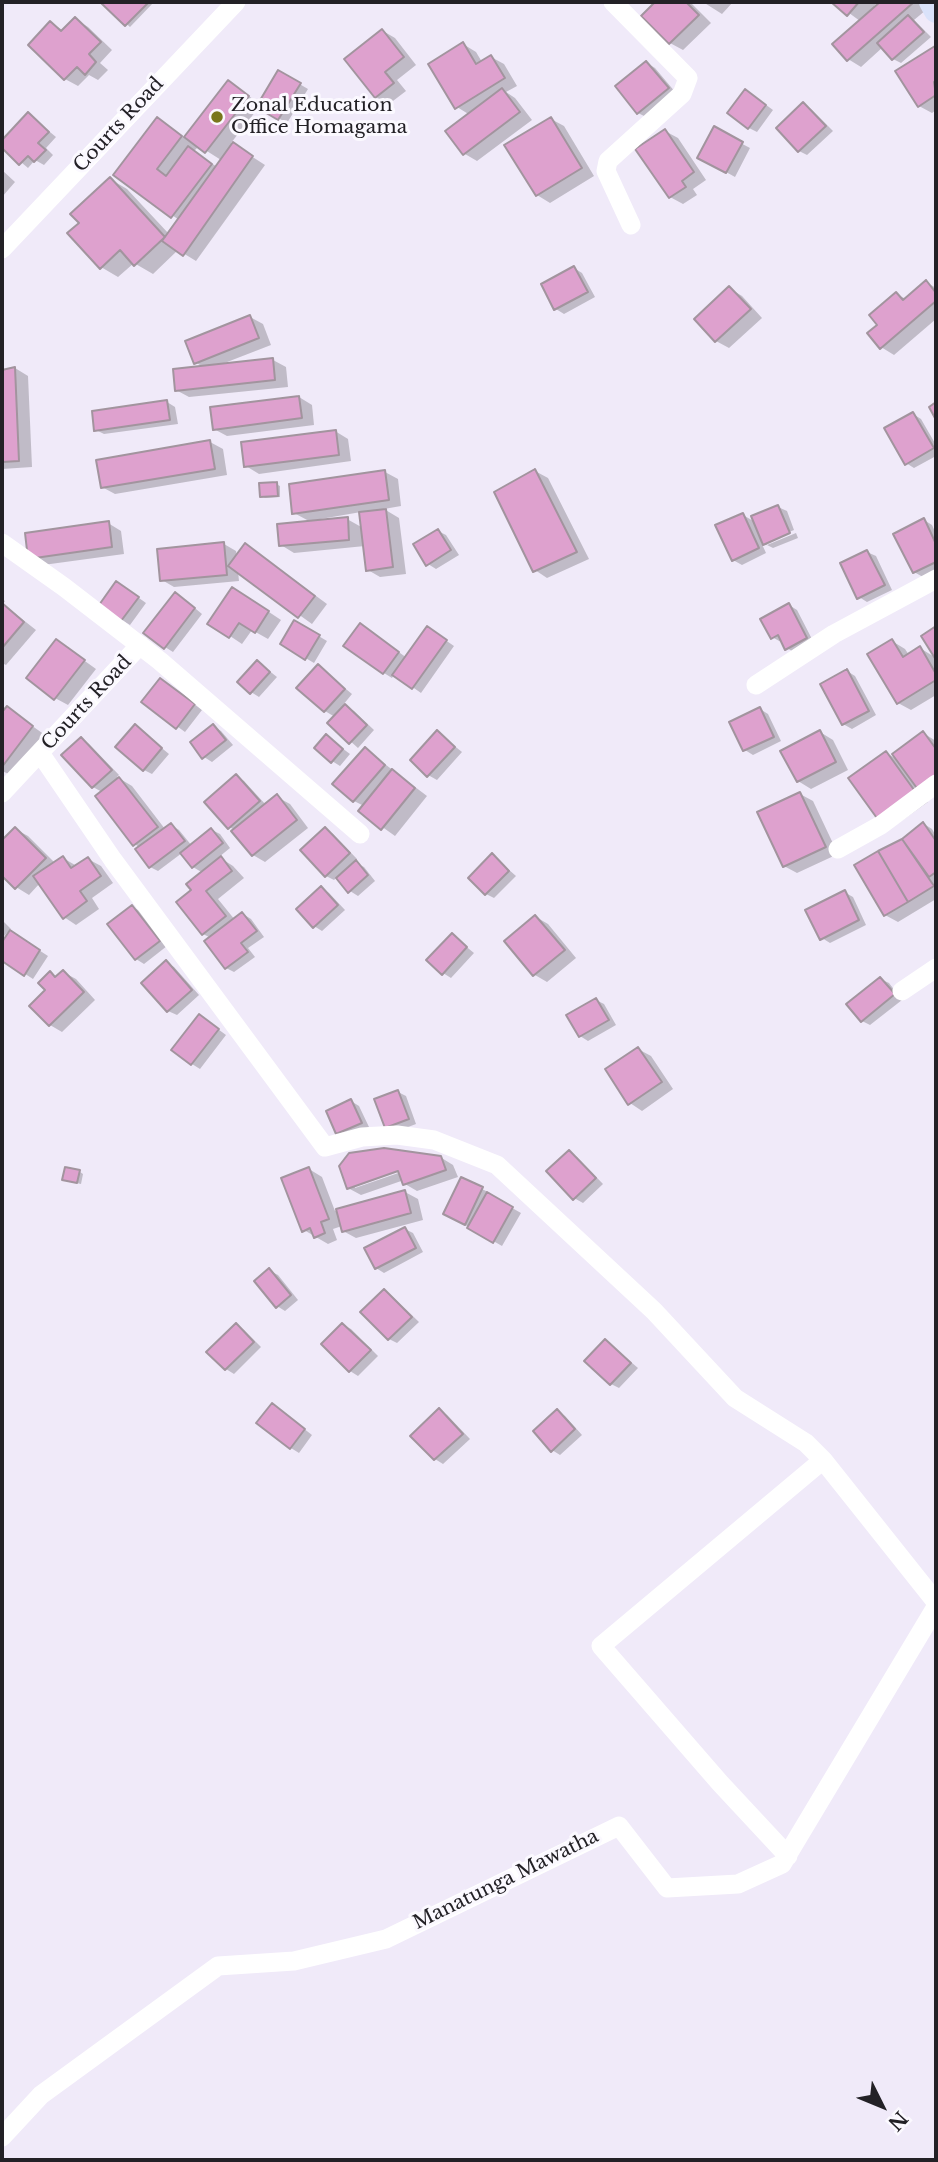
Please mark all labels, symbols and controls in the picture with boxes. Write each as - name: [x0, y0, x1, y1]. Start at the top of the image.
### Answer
- street label: Courts Road: [69, 73, 169, 177]
- place label: Zonal Education Office Homagama: [231, 95, 407, 139]
- marker: Zonal Education Office Homagama: [209, 109, 225, 125]
- street label: Courts Road: [37, 651, 137, 755]
- street label: Manatunga Mawatha: [410, 1825, 602, 1935]
- north arrow: [847, 2071, 917, 2141]
- text: N: [883, 2106, 912, 2135]

